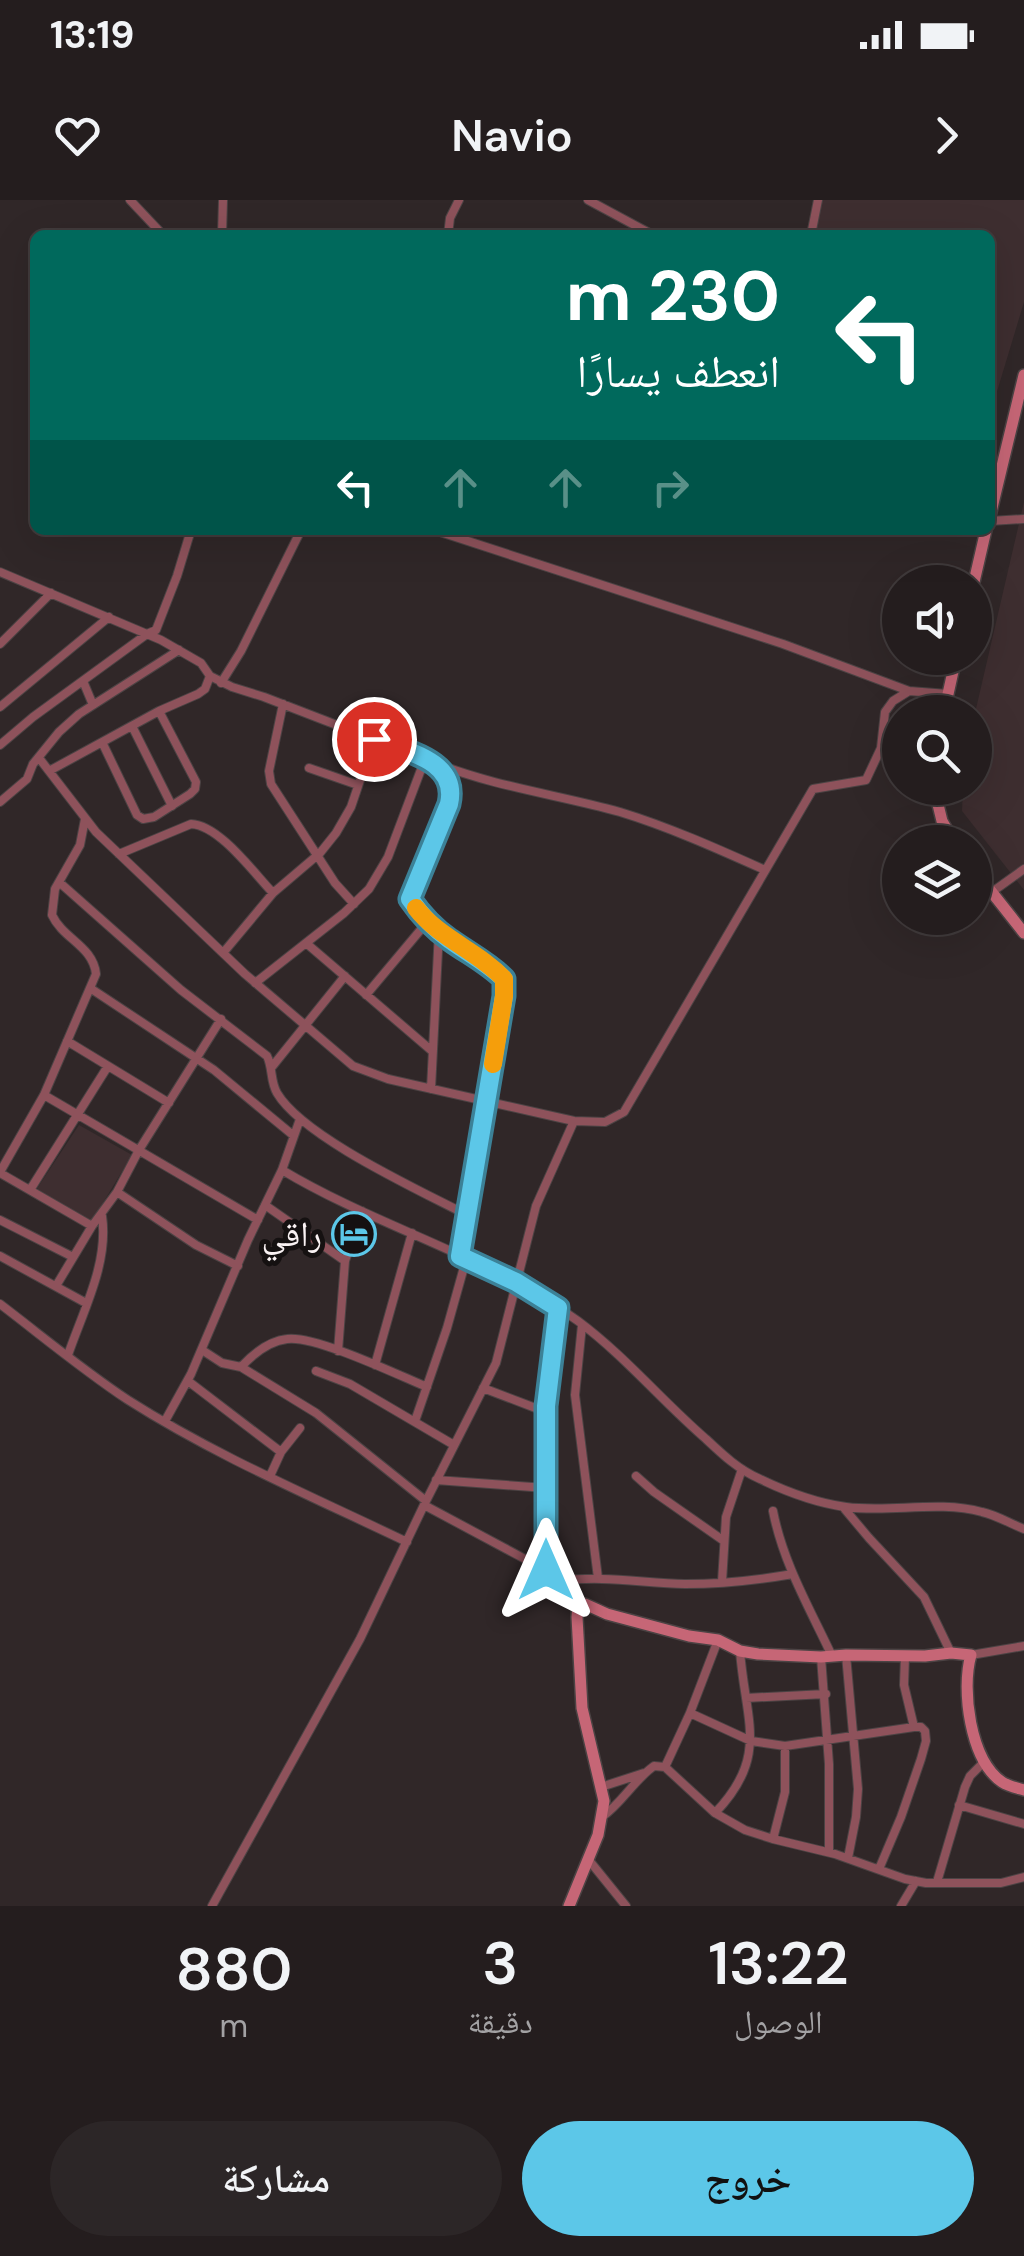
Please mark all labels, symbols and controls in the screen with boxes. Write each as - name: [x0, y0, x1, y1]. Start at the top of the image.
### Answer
- text: 13:19: [50, 10, 134, 60]
- text: Navio: [451, 106, 573, 165]
- icon: heart: [50, 108, 105, 163]
- icon: forward: [919, 108, 974, 163]
- text: 230 m: [566, 251, 780, 342]
- icon: left: [815, 270, 945, 400]
- text: انعطف يسارًا: [577, 342, 780, 401]
- icon: left: [328, 460, 383, 515]
- icon: ahead: [433, 460, 488, 515]
- icon: ahead: [538, 460, 593, 515]
- icon: right: [643, 460, 698, 515]
- map controls: [882, 565, 992, 935]
- button: sound: [882, 565, 992, 675]
- button: search: [882, 695, 992, 805]
- pin: [332, 697, 417, 782]
- icon: arrive: [347, 712, 402, 767]
- button: layers: [882, 825, 992, 935]
- place label: راقي: [261, 1211, 322, 1262]
- hotel icon: راقي: [331, 1211, 377, 1257]
- position arrow: [494, 1518, 598, 1622]
- text: 3: [482, 1924, 518, 2003]
- text: 13:22: [708, 1924, 849, 2003]
- text: 880: [175, 1930, 292, 2009]
- text: دقيقة: [468, 2001, 533, 2043]
- text: الوصول: [734, 2001, 823, 2043]
- text: m: [220, 2005, 248, 2047]
- button: مشاركة: [50, 2121, 502, 2236]
- button: خروج: [522, 2121, 974, 2236]

